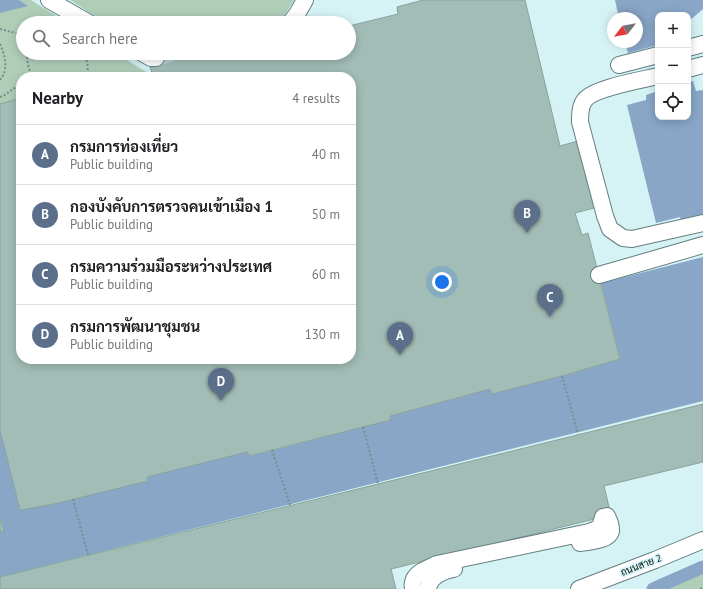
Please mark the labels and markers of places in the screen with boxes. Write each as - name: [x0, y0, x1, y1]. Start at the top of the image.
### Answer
- pin: B: [514, 200, 540, 233]
- pin: C: [537, 284, 563, 317]
- pin: A: [387, 322, 413, 355]
- pin: D: [208, 368, 234, 401]

